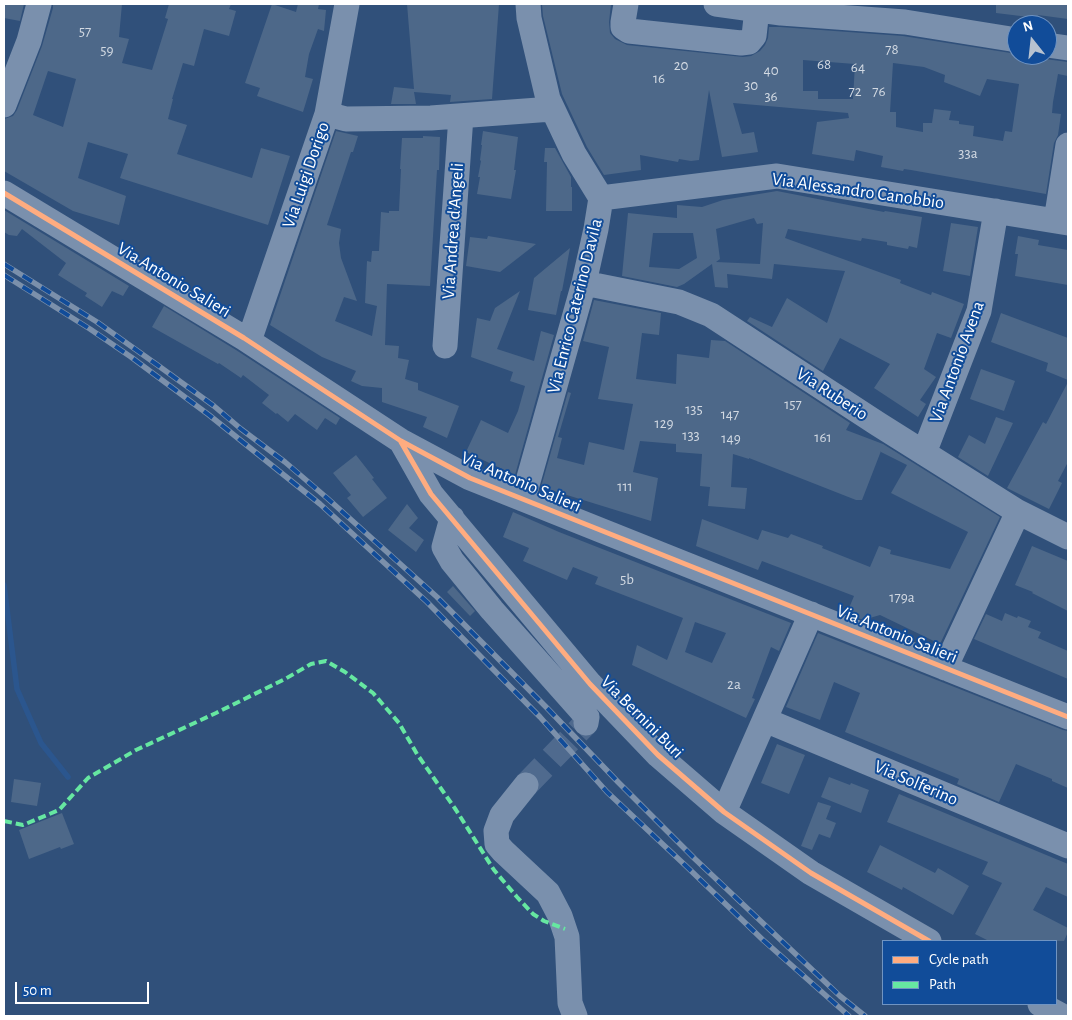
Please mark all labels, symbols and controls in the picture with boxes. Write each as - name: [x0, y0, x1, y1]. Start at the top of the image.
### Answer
- north arrow: [1007, 15, 1057, 65]
- text: N: [1022, 18, 1035, 35]
- house number: 57: [79, 22, 91, 40]
- house number: 78: [885, 40, 899, 58]
- house number: 59: [100, 41, 114, 59]
- house number: 68: [817, 55, 831, 73]
- house number: 20: [674, 56, 688, 74]
- house number: 64: [851, 58, 865, 76]
- house number: 40: [763, 61, 779, 79]
- house number: 16: [653, 69, 665, 87]
- house number: 30: [744, 76, 758, 94]
- house number: 72: [848, 82, 862, 100]
- house number: 76: [872, 82, 886, 100]
- house number: 36: [764, 87, 778, 105]
- street label: Via Luigi Dorigo: [278, 119, 334, 231]
- house number: 33a: [958, 144, 978, 162]
- street label: Via Andrea d'Angeli: [437, 162, 469, 300]
- street label: Via Alessandro Canobbio: [770, 168, 946, 214]
- street label: Via Enrico Caterino Davila: [543, 216, 607, 396]
- street label: Via Antonio Salieri: [113, 238, 235, 322]
- street label: Via Antonio Avena: [925, 298, 989, 426]
- street label: Via Ruberio: [792, 363, 872, 425]
- house number: 157: [784, 395, 802, 413]
- house number: 135: [685, 400, 703, 418]
- house number: 147: [721, 405, 739, 423]
- house number: 129: [654, 414, 674, 432]
- house number: 133: [682, 426, 700, 444]
- house number: 161: [814, 428, 832, 446]
- house number: 149: [721, 429, 741, 447]
- street label: Via Antonio Salieri: [458, 447, 584, 517]
- house number: 111: [617, 477, 633, 495]
- house number: 5b: [620, 570, 634, 588]
- house number: 179a: [889, 588, 915, 606]
- street label: Via Antonio Salieri: [833, 600, 961, 668]
- street label: Via Bernini Buri: [596, 671, 688, 763]
- house number: 2a: [727, 675, 741, 693]
- street label: Via Solferino: [871, 756, 961, 810]
- legend: [882, 940, 1057, 1005]
- text: Cycle path: [929, 952, 989, 967]
- scale bar: [18, 972, 151, 1004]
- text: Path: [929, 977, 956, 992]
- text: 50 m: [23, 983, 52, 998]

